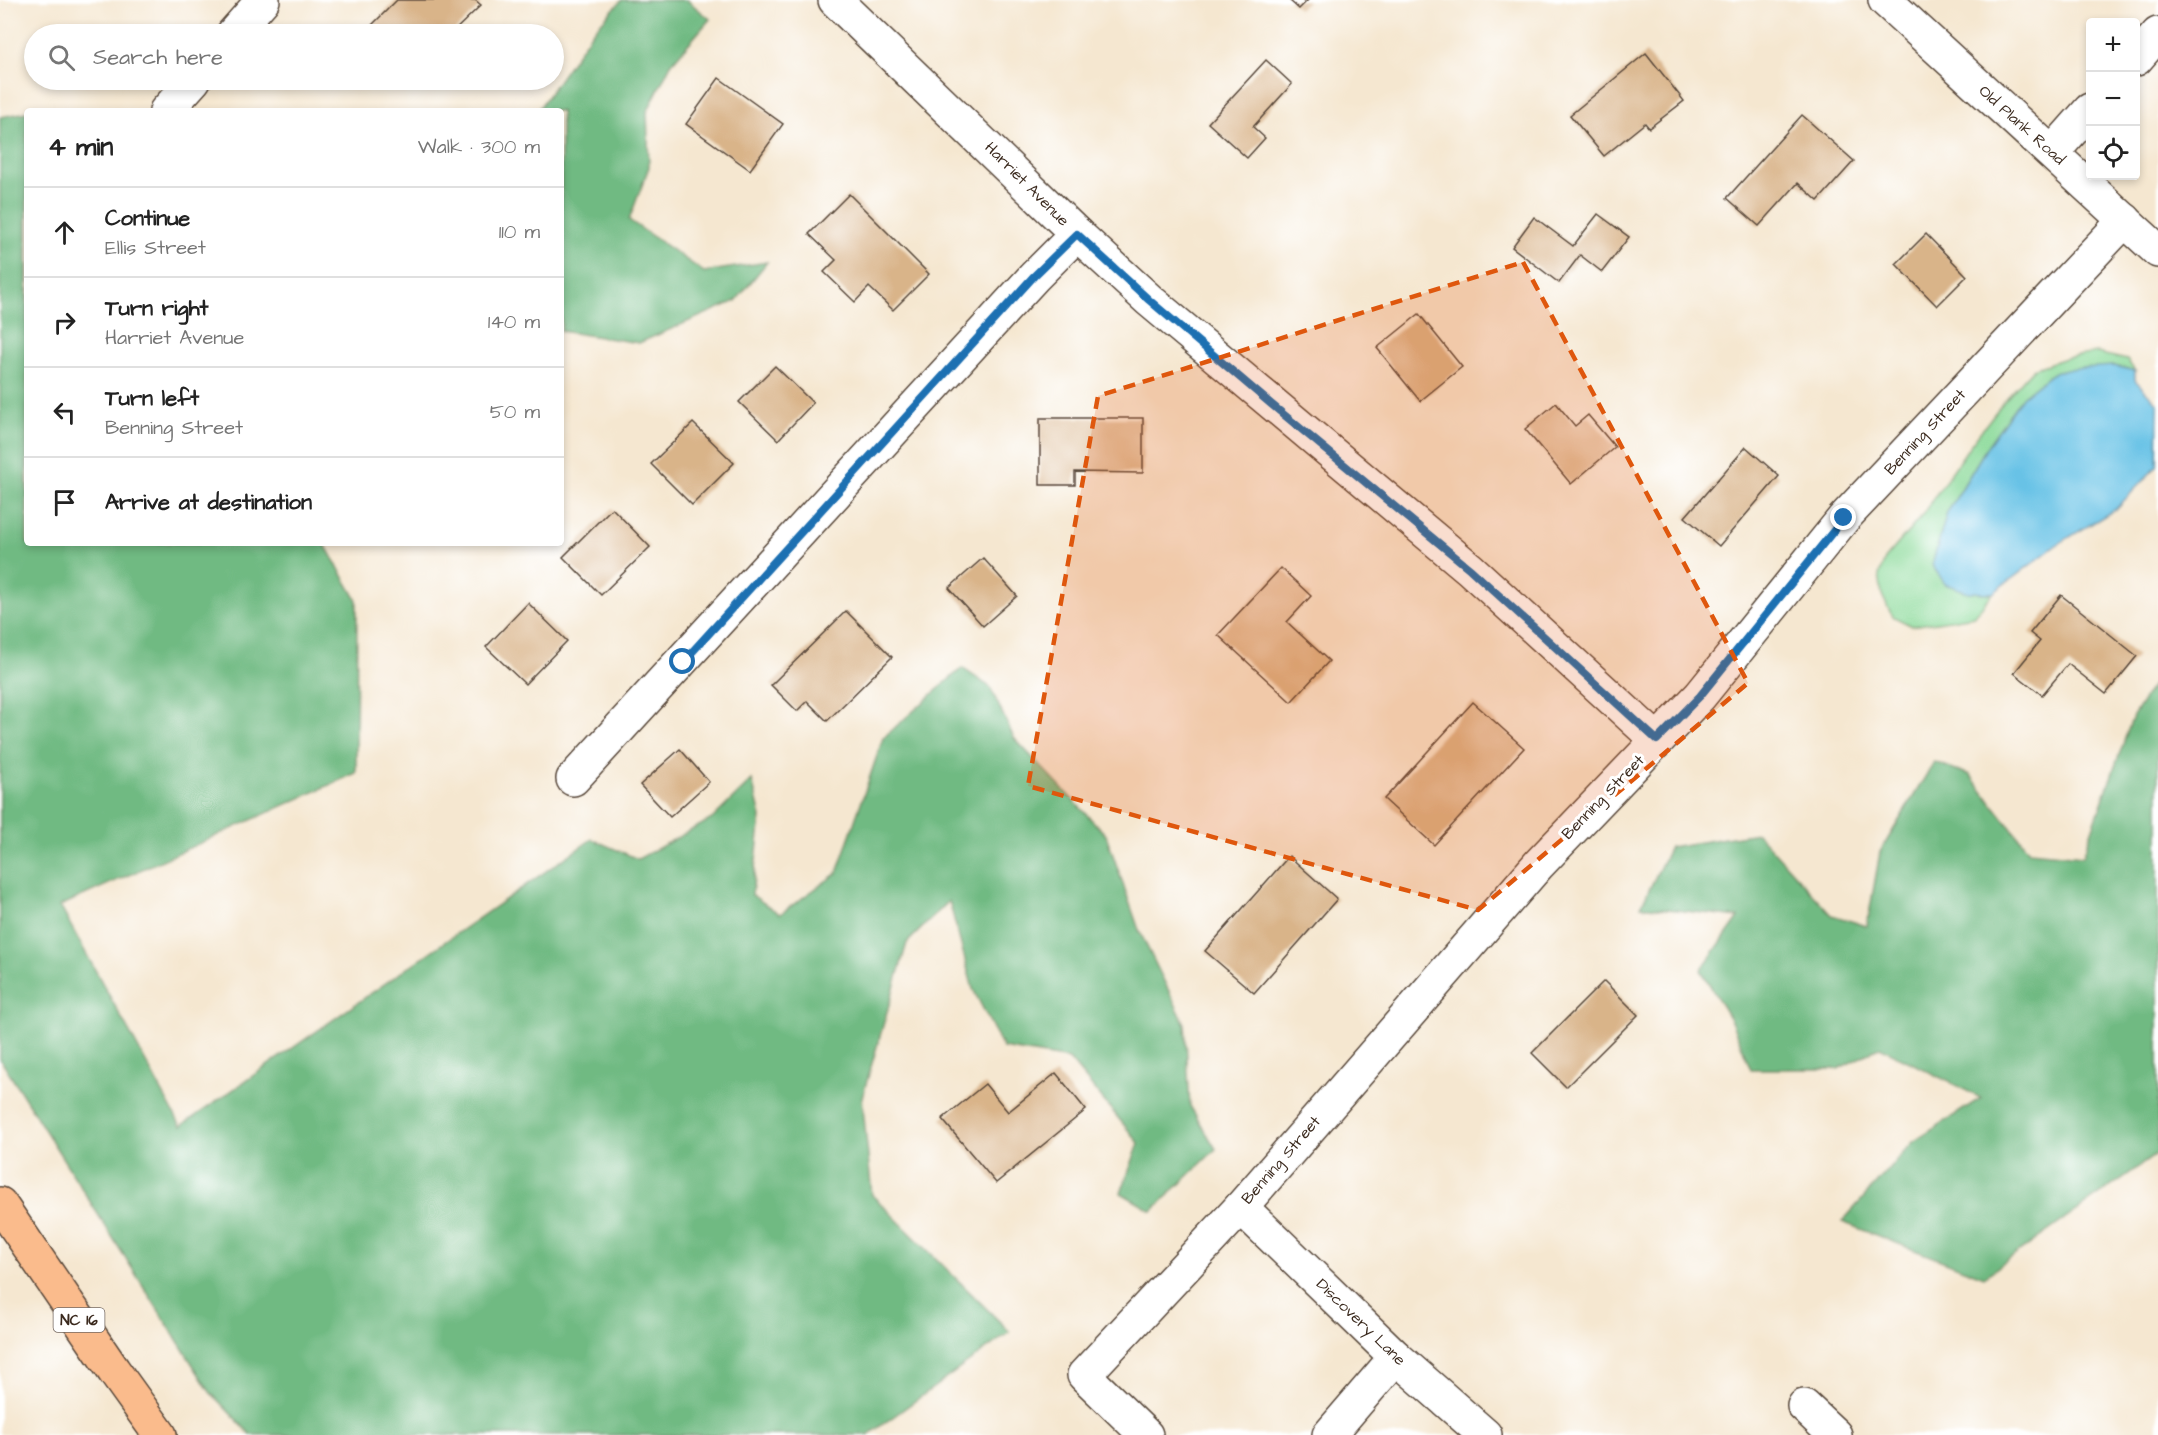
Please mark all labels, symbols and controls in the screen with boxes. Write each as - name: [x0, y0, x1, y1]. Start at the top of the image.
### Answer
- map controls: [2086, 18, 2140, 180]
- button: +: [2086, 18, 2140, 72]
- search box: [24, 24, 564, 90]
- icon: search: [45, 41, 78, 74]
- text: Search here: [93, 42, 223, 73]
- button: −: [2086, 72, 2140, 126]
- street label: Old Plank Road: [1974, 80, 2070, 170]
- button: locate: [2086, 126, 2140, 180]
- text: 4 min: [48, 129, 113, 165]
- text: Walk · 300 m: [418, 133, 540, 161]
- street label: Harriet Avenue: [980, 137, 1074, 231]
- text: Continue: [105, 203, 190, 234]
- icon: ahead: [48, 216, 81, 249]
- text: 110 m: [499, 218, 540, 246]
- text: Ellis Street: [105, 234, 206, 262]
- text: Turn right: [105, 293, 208, 324]
- icon: right: [48, 306, 81, 339]
- text: 140 m: [488, 308, 540, 336]
- text: Harriet Avenue: [105, 324, 244, 352]
- text: Turn left: [105, 383, 199, 414]
- street label: Benning Street: [1879, 384, 1972, 481]
- icon: left: [48, 396, 81, 429]
- text: 50 m: [490, 398, 540, 426]
- text: Benning Street: [105, 414, 243, 442]
- icon: arrive: [48, 486, 81, 519]
- text: Arrive at destination: [105, 487, 312, 518]
- route end: [1830, 504, 1856, 530]
- route start: [669, 648, 695, 674]
- street label: Benning Street: [1557, 749, 1650, 845]
- street label: Benning Street: [1236, 1111, 1327, 1210]
- street label: Discovery Lane: [1311, 1274, 1411, 1371]
- road number: NC 16: [54, 1308, 104, 1332]

